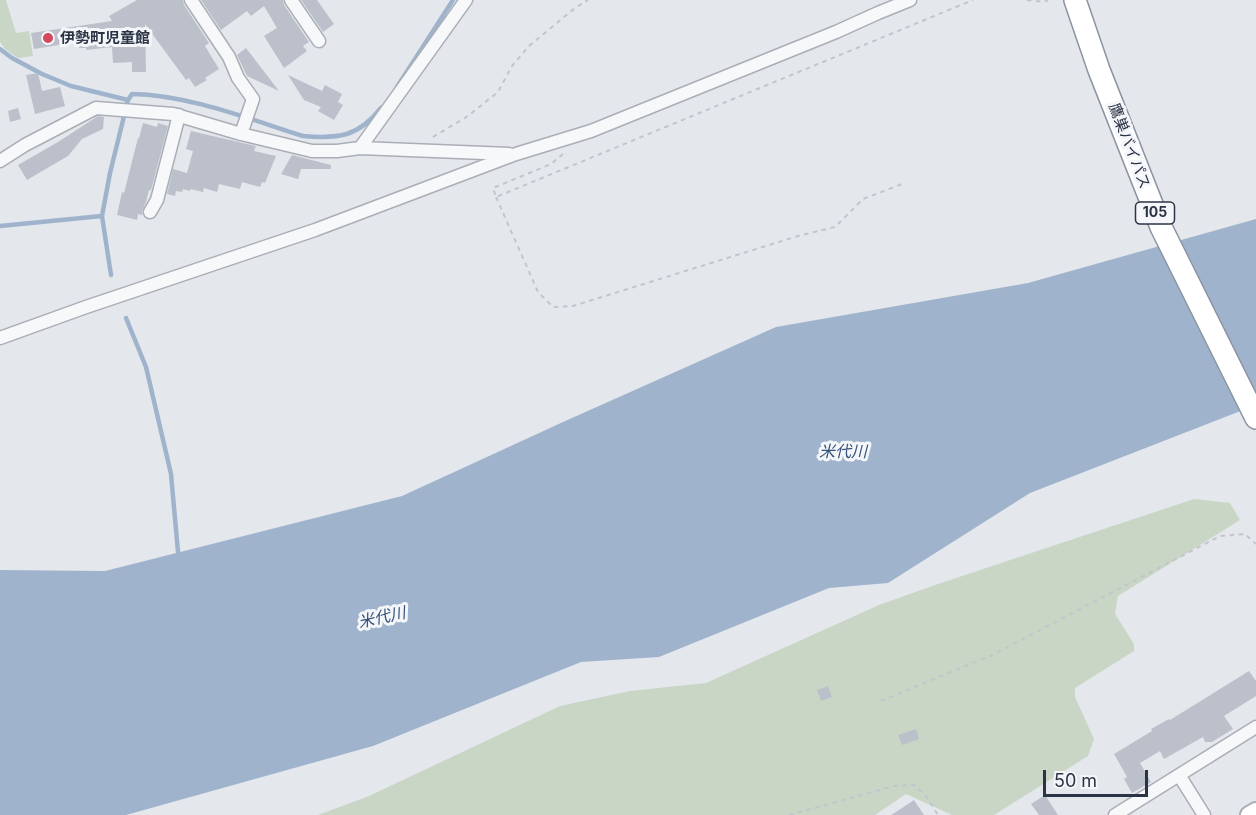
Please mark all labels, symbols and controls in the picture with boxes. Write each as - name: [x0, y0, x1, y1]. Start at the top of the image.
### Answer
- place label: 伊勢町児童館: [60, 29, 150, 47]
- marker: 伊勢町児童館: [41, 31, 55, 45]
- street label: 鷹巣バイパス: [1104, 101, 1154, 191]
- road number: 105: [1136, 202, 1174, 224]
- water label: 米代川: [819, 442, 867, 462]
- water label: 米代川: [357, 604, 407, 632]
- scale bar: [1046, 758, 1151, 796]
- text: 50 m: [1054, 770, 1097, 791]

